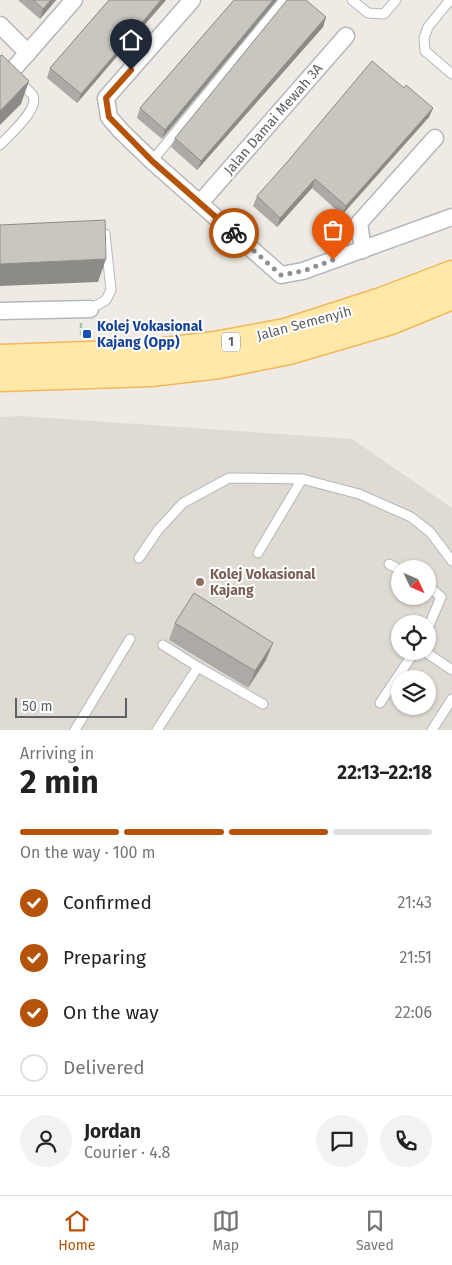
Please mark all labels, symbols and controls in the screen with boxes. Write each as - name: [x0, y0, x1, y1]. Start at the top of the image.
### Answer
- pin: [110, 19, 152, 70]
- icon: home: [117, 26, 145, 54]
- street label: Jalan Damai Mewah 3A: [220, 60, 326, 178]
- courier: [209, 208, 259, 258]
- pin: [312, 209, 354, 260]
- icon: bag: [319, 216, 347, 244]
- icon: bike: [220, 219, 248, 247]
- street label: Jalan Semenyih: [255, 303, 353, 344]
- place label: Kolej Vokasional Kajang (Opp): [97, 318, 203, 351]
- marker: Kolej Vokasional Kajang (Opp): [81, 328, 93, 340]
- road number: 1: [222, 332, 240, 352]
- north arrow: [391, 560, 436, 605]
- map controls: [391, 560, 436, 715]
- place label: Kolej Vokasional Kajang: [210, 566, 316, 599]
- marker: Kolej Vokasional Kajang: [194, 576, 206, 588]
- button: locate: [391, 615, 436, 660]
- button: layers: [391, 670, 436, 715]
- scale bar: [15, 695, 128, 718]
- text: 50 m: [22, 698, 53, 715]
- text: Arriving in: [20, 744, 94, 763]
- text: 22:13–22:18: [337, 761, 432, 784]
- text: 2 min: [20, 763, 99, 801]
- text: On the way · 100 m: [20, 843, 155, 862]
- icon: check: [20, 889, 48, 917]
- text: Confirmed: [63, 891, 152, 914]
- text: 21:43: [398, 893, 432, 912]
- icon: check: [20, 944, 48, 972]
- text: Preparing: [63, 946, 146, 969]
- text: 21:51: [400, 948, 432, 967]
- icon: check: [20, 999, 48, 1027]
- text: On the way: [63, 1001, 159, 1024]
- text: 22:06: [395, 1003, 432, 1022]
- text: Delivered: [63, 1056, 145, 1079]
- button: person: [20, 1115, 72, 1167]
- button: chat: [316, 1115, 368, 1167]
- button: phone: [380, 1115, 432, 1167]
- text: Jordan: [84, 1120, 141, 1143]
- text: Courier · 4.8: [84, 1143, 170, 1162]
- tab: Home: [58, 1207, 95, 1254]
- tab: Map: [212, 1207, 240, 1254]
- tab: Saved: [356, 1207, 394, 1254]

